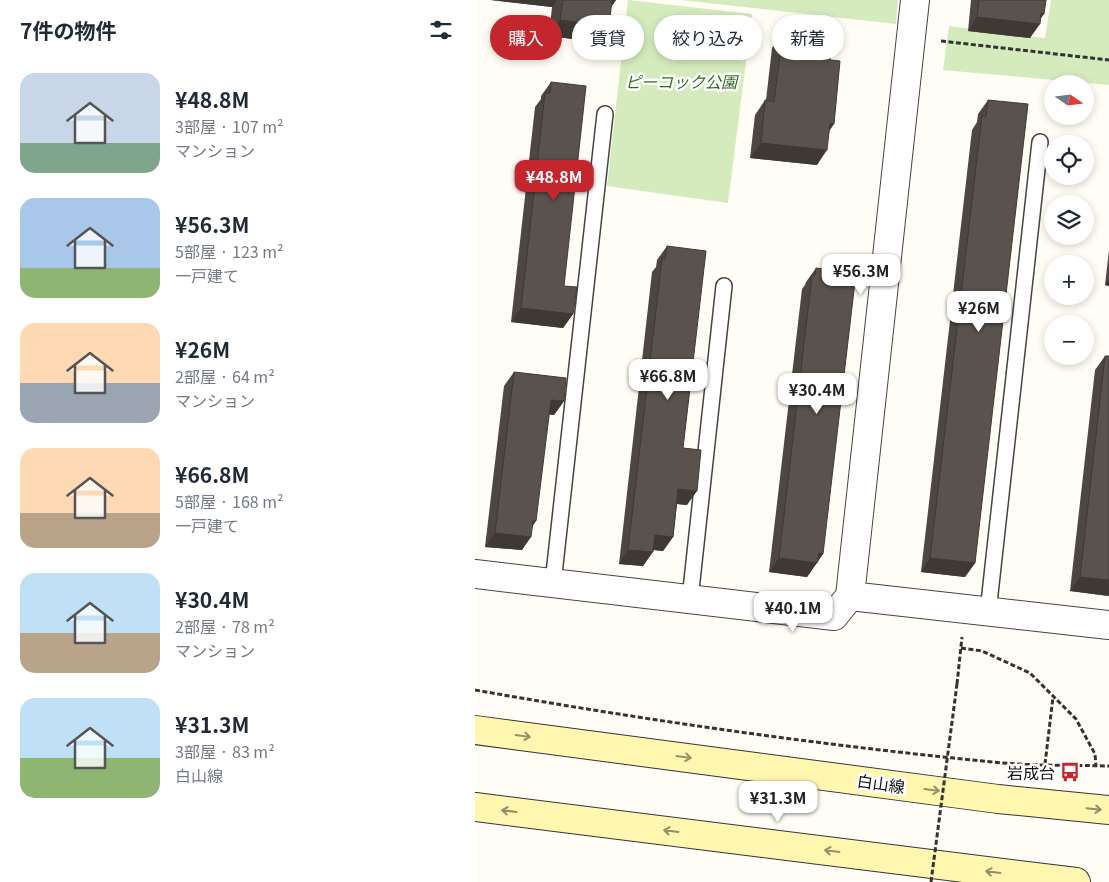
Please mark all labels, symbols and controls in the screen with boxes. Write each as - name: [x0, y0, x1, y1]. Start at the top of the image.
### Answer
- text: 7件の物件: [20, 15, 116, 45]
- chip: 購入: [490, 15, 562, 60]
- chip: 賃貸: [572, 15, 644, 60]
- chip: 絞り込み: [654, 15, 762, 60]
- chip: 新着: [772, 15, 844, 60]
- icon: filters: [427, 16, 455, 44]
- park label: ピーコック公園: [625, 69, 739, 93]
- north arrow: [1044, 75, 1094, 125]
- map controls: [1044, 75, 1094, 365]
- text: ¥48.8M: [175, 84, 249, 114]
- icon: home: [60, 93, 120, 153]
- text: 3部屋 · 107 m²: [175, 114, 284, 138]
- button: locate: [1044, 135, 1094, 185]
- text: マンション: [175, 138, 255, 162]
- pin: ¥48.8M: [513, 160, 595, 202]
- text: ¥48.8M: [526, 164, 582, 188]
- button: layers: [1044, 195, 1094, 245]
- text: ¥56.3M: [175, 209, 249, 239]
- icon: home: [60, 218, 120, 278]
- text: 5部屋 · 123 m²: [175, 239, 284, 263]
- pin: ¥56.3M: [820, 254, 902, 296]
- button: +: [1044, 255, 1094, 305]
- text: ¥56.3M: [833, 258, 889, 282]
- text: 一戸建て: [175, 263, 239, 287]
- pin: ¥26M: [949, 290, 1009, 333]
- text: ¥26M: [958, 295, 1000, 319]
- button: −: [1044, 315, 1094, 365]
- text: ¥26M: [175, 334, 230, 364]
- icon: home: [60, 343, 120, 403]
- pin: ¥66.8M: [627, 358, 709, 401]
- text: ¥66.8M: [640, 363, 696, 387]
- text: 2部屋 · 64 m²: [175, 364, 275, 388]
- pin: ¥30.4M: [776, 372, 858, 415]
- text: ¥30.4M: [789, 377, 845, 401]
- text: マンション: [175, 388, 255, 412]
- text: ¥66.8M: [175, 459, 249, 489]
- icon: home: [60, 468, 120, 528]
- text: 5部屋 · 168 m²: [175, 489, 284, 513]
- text: 一戸建て: [175, 513, 239, 537]
- text: ¥30.4M: [175, 584, 249, 614]
- pin: ¥40.1M: [752, 590, 834, 633]
- icon: home: [60, 593, 120, 653]
- text: ¥40.1M: [765, 595, 821, 619]
- text: 2部屋 · 78 m²: [175, 614, 275, 638]
- text: マンション: [175, 638, 255, 662]
- text: ¥31.3M: [175, 709, 249, 739]
- icon: home: [60, 718, 120, 778]
- one-way arrow: [515, 731, 531, 741]
- text: 3部屋 · 83 m²: [175, 739, 275, 763]
- one-way arrow: [676, 753, 692, 763]
- place label: 岩成台: [1007, 760, 1055, 784]
- bus stop icon: 岩成台: [1059, 761, 1081, 783]
- text: 白山線: [175, 763, 223, 787]
- street label: 白山線: [856, 768, 906, 798]
- pin: ¥31.3M: [737, 780, 819, 823]
- text: ¥31.3M: [750, 785, 806, 809]
- one-way arrow: [924, 785, 940, 795]
- one-way arrow: [1085, 804, 1101, 814]
- one-way arrow: [502, 806, 518, 816]
- one-way arrow: [663, 826, 679, 836]
- one-way arrow: [824, 846, 840, 856]
- one-way arrow: [985, 866, 1001, 876]

